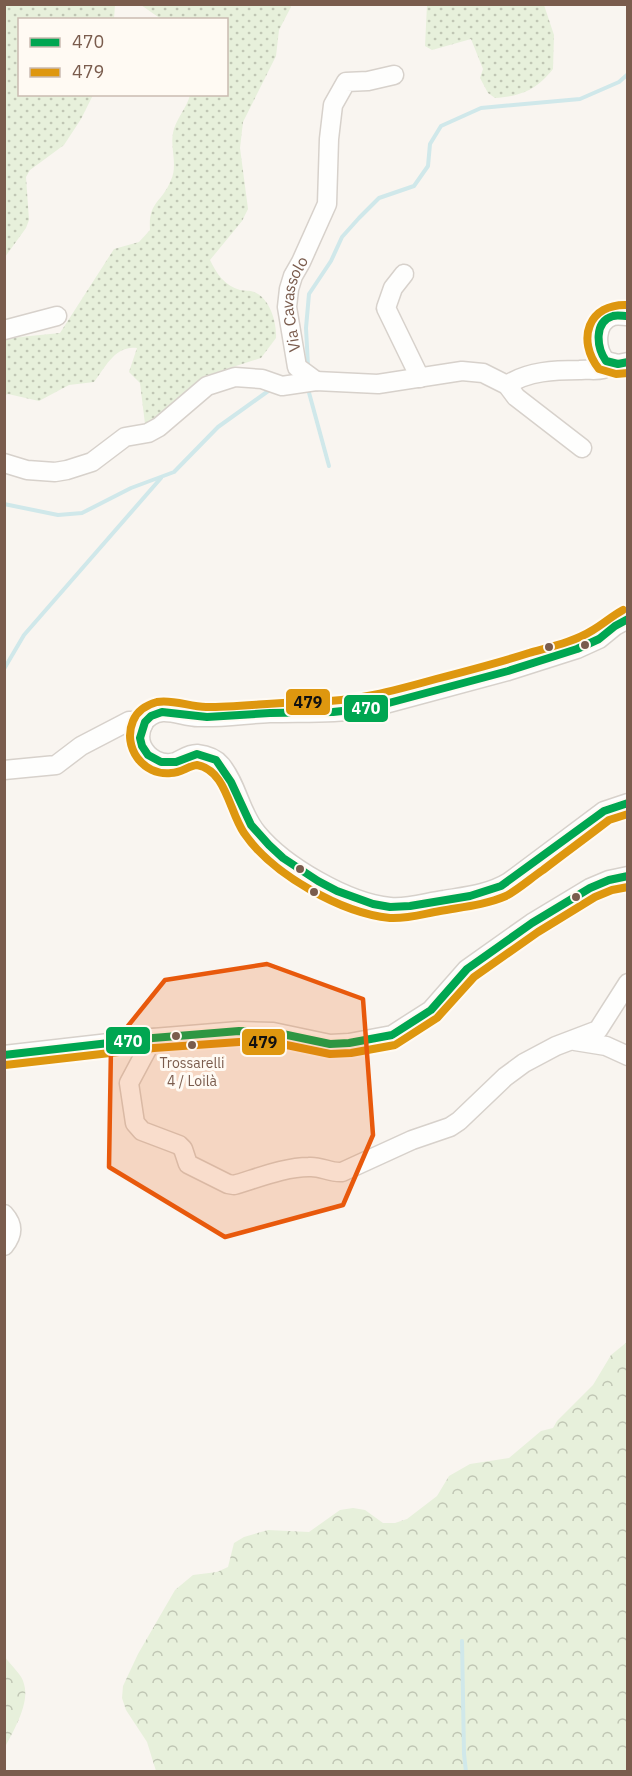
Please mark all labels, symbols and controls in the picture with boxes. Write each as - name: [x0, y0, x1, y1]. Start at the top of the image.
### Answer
- legend: [18, 18, 228, 96]
- text: 470: [72, 30, 104, 53]
- text: 479: [72, 60, 104, 83]
- street label: Via Cavassolo: [277, 253, 312, 354]
- unlabelled marker: [579, 639, 591, 651]
- unlabelled marker: [543, 641, 555, 653]
- line badge: 479: [285, 688, 331, 716]
- text: 479: [294, 692, 322, 712]
- line badge: 470: [343, 694, 389, 723]
- text: 470: [352, 698, 381, 718]
- unlabelled marker: [294, 863, 306, 875]
- unlabelled marker: [308, 886, 320, 898]
- unlabelled marker: [570, 891, 582, 903]
- line badge: 470: [105, 1026, 151, 1055]
- line badge: 479: [241, 1028, 286, 1056]
- unlabelled marker: [170, 1030, 182, 1042]
- text: 470: [114, 1031, 143, 1051]
- text: 479: [249, 1032, 277, 1052]
- marker: Trossarelli 4 / Loilà: [186, 1039, 198, 1051]
- place label: Trossarelli 4 / Loilà: [159, 1054, 225, 1090]

